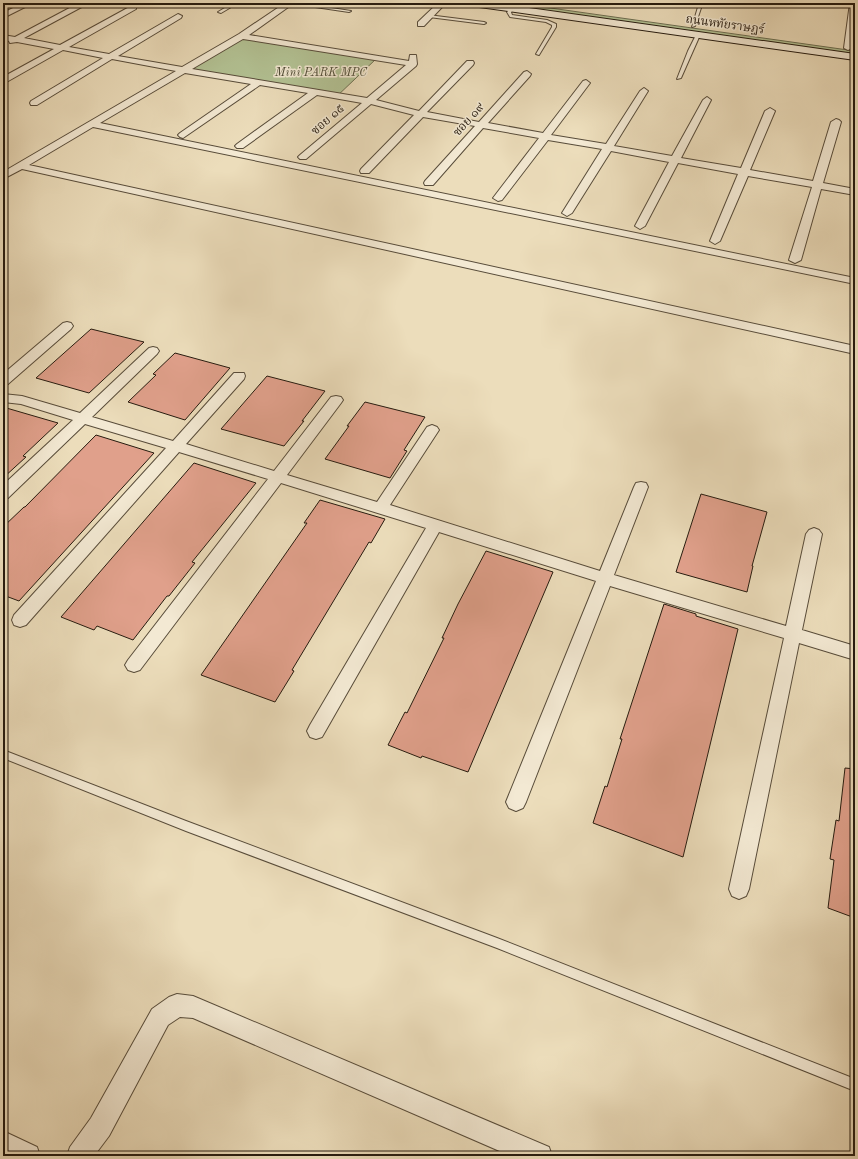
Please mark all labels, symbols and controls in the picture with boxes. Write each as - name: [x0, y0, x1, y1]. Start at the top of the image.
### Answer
- street label: ถนนหทัยราษฎร์: [685, 12, 766, 37]
- park label: Mini PARK MPC: [274, 67, 368, 79]
- street label: ซอย ๑๙: [451, 101, 487, 139]
- street label: ซอย ๑๕: [309, 103, 347, 137]

